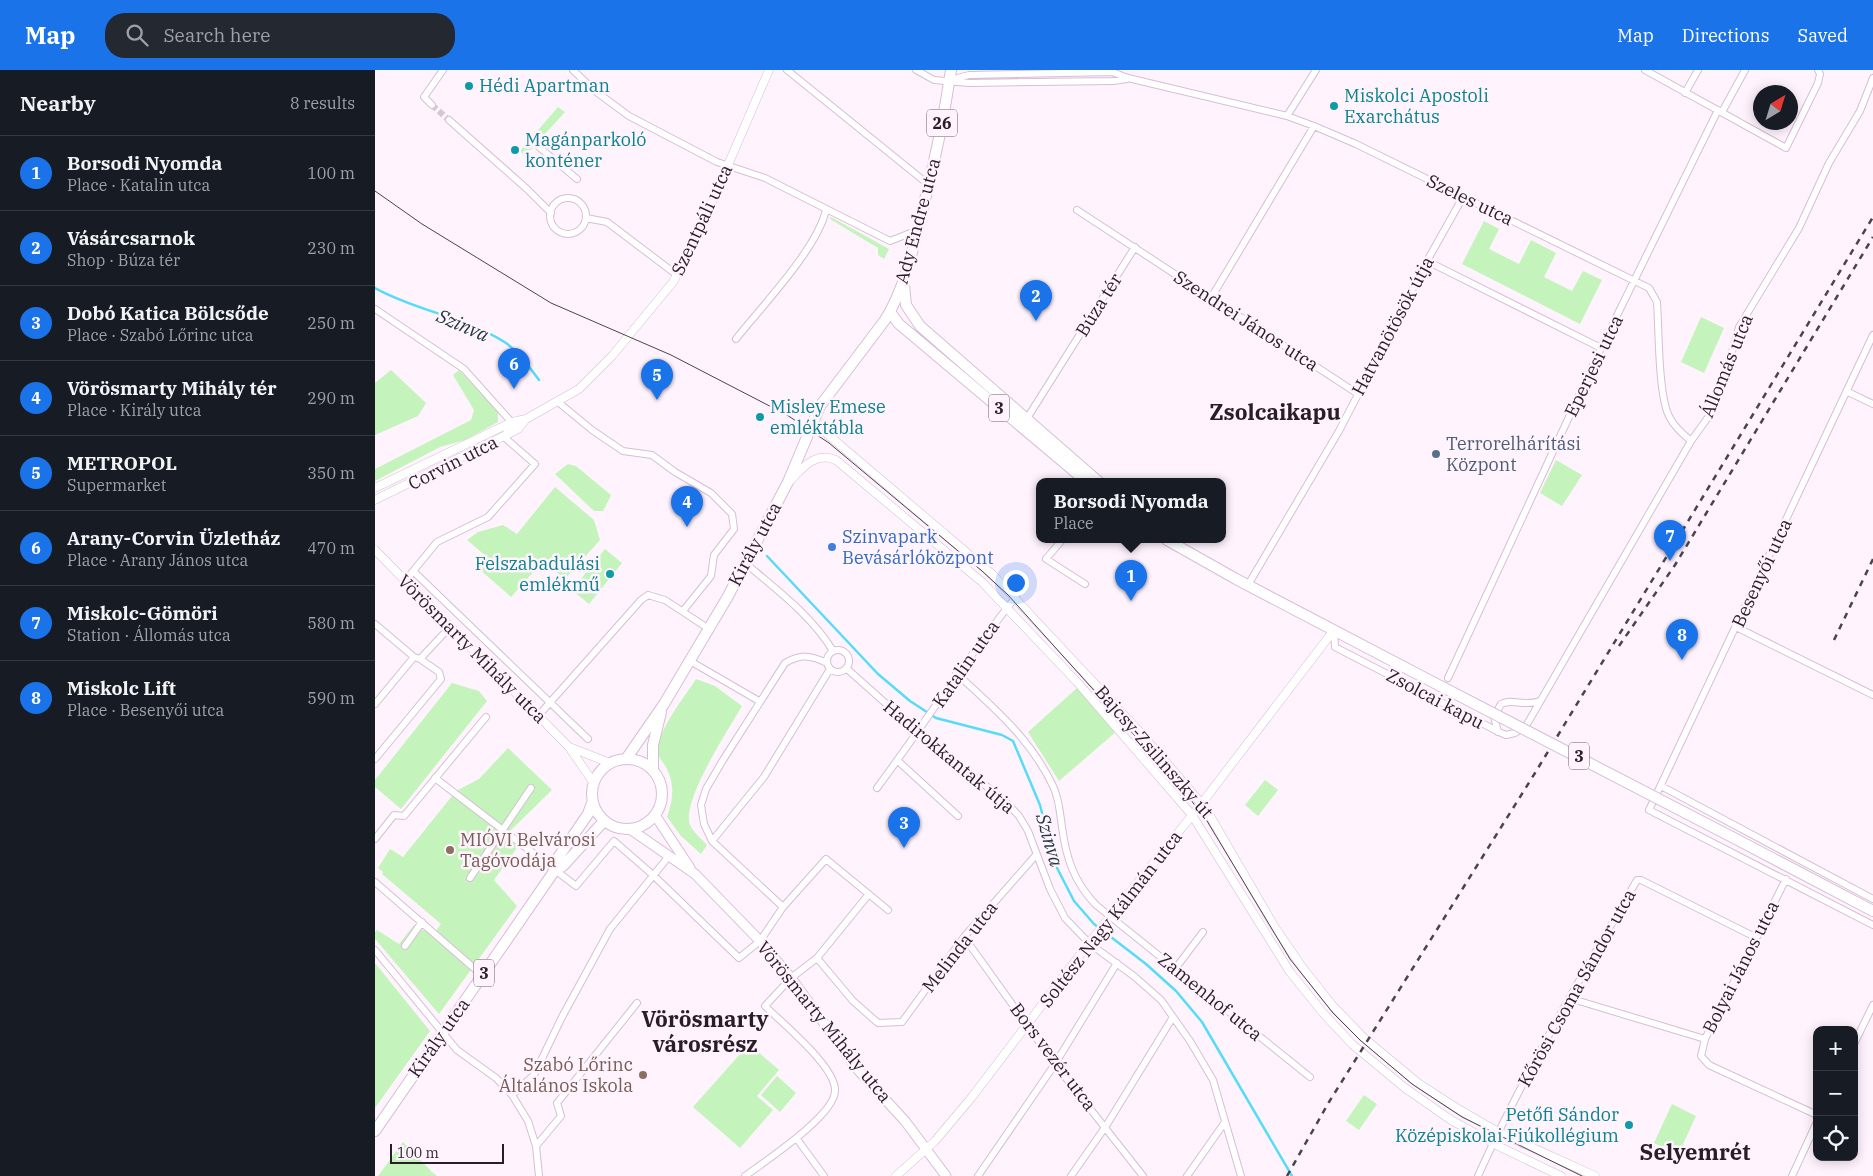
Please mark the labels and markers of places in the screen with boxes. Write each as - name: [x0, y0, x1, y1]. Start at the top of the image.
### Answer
- place label: Hédi Apartman: [479, 74, 610, 97]
- marker: Hédi Apartman: [463, 80, 475, 92]
- place label: Miskolci Apostoli Exarchátus: [1344, 84, 1489, 128]
- marker: Miskolci Apostoli Exarchátus: [1328, 100, 1340, 112]
- place label: Magánparkoló konténer: [525, 128, 646, 172]
- marker: Magánparkoló konténer: [509, 144, 521, 156]
- pin: 2: [1020, 280, 1052, 321]
- pin: 6: [498, 348, 530, 389]
- pin: 5: [641, 359, 673, 400]
- place label: Misley Emese emléktábla: [770, 395, 886, 439]
- marker: Misley Emese emléktábla: [754, 411, 766, 423]
- place label: Terrorelhárítási Központ: [1446, 432, 1581, 476]
- marker: Terrorelhárítási Központ: [1430, 448, 1442, 460]
- pin: 4: [671, 486, 703, 527]
- pin: 7: [1654, 520, 1686, 561]
- place label: Szinvapark Bevásárlóközpont: [842, 525, 994, 569]
- marker: Szinvapark Bevásárlóközpont: [826, 541, 838, 553]
- place label: Felszabadulási emlékmű: [475, 552, 600, 596]
- pin: 1: [1115, 560, 1147, 601]
- marker: Felszabadulási emlékmű: [604, 568, 616, 580]
- pin: 8: [1666, 619, 1698, 660]
- pin: 3: [888, 807, 920, 848]
- place label: MIÓVI Belvárosi Tagóvodája: [460, 828, 596, 872]
- marker: MIÓVI Belvárosi Tagóvodája: [444, 844, 456, 856]
- place label: Szabó Lőrinc Általános Iskola: [499, 1053, 633, 1097]
- marker: Szabó Lőrinc Általános Iskola: [637, 1069, 649, 1081]
- place label: Petőfi Sándor Középiskolai Fiúkollégium: [1395, 1103, 1619, 1147]
- marker: Petőfi Sándor Középiskolai Fiúkollégium: [1623, 1119, 1635, 1131]

